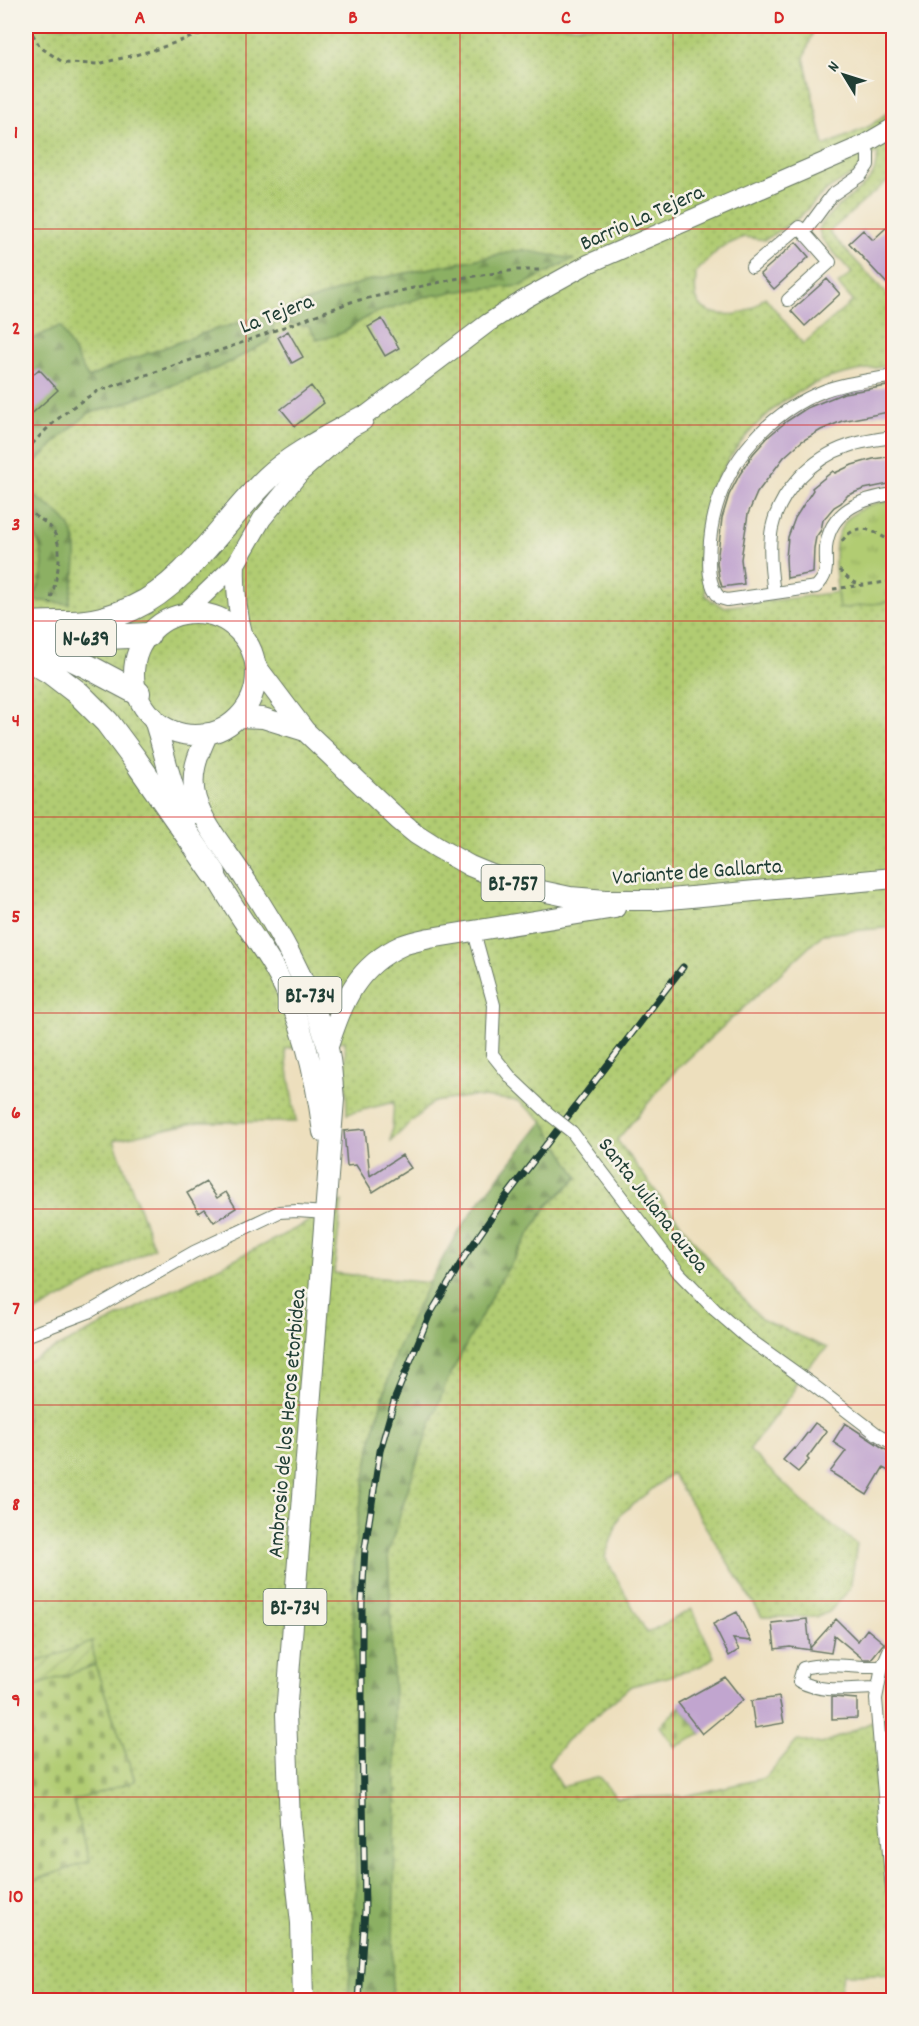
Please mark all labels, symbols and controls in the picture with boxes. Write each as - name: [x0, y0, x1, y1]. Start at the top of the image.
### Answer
- text: A: [135, 5, 146, 33]
- text: B: [348, 5, 358, 33]
- text: C: [561, 5, 571, 33]
- text: D: [774, 5, 785, 33]
- north arrow: [814, 45, 874, 105]
- text: N: [823, 57, 846, 77]
- text: 1: [14, 120, 18, 148]
- street label: Barrio La Tejera: [576, 178, 710, 260]
- street label: La Tejera: [236, 287, 319, 343]
- text: 2: [12, 316, 20, 344]
- text: 3: [12, 512, 20, 540]
- road number: N-639: [56, 620, 116, 656]
- text: 4: [12, 708, 20, 736]
- street label: Variante de Gallarta: [611, 852, 784, 895]
- road number: BI-757: [482, 865, 544, 901]
- text: 5: [11, 904, 21, 932]
- road number: BI-734: [278, 977, 342, 1013]
- text: 6: [11, 1100, 21, 1128]
- street label: Santa Juliana auzoa: [589, 1132, 716, 1281]
- street label: Ambrosio de los Heros etorbidea: [261, 1287, 316, 1559]
- text: 7: [12, 1296, 20, 1324]
- text: 8: [12, 1492, 20, 1520]
- road number: BI-734: [264, 1589, 326, 1625]
- text: 9: [11, 1688, 21, 1716]
- text: 10: [8, 1884, 24, 1912]

